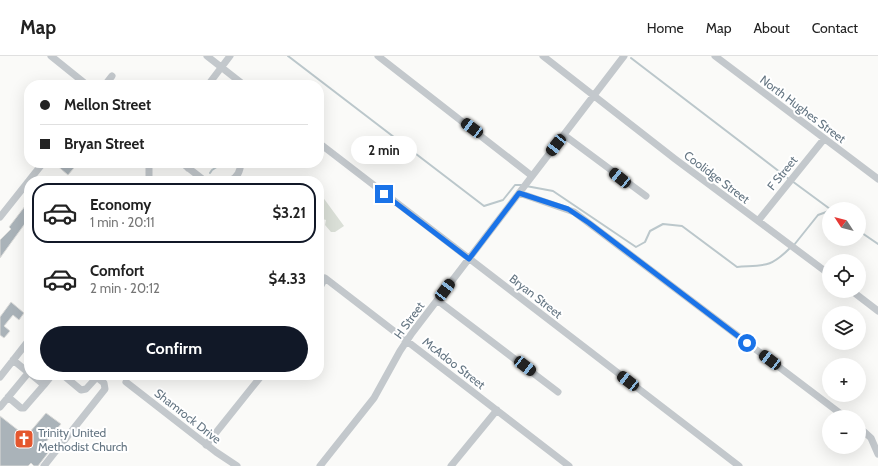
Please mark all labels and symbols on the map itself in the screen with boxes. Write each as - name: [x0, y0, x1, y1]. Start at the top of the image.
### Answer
- street label: North Hughes Street: [757, 72, 849, 146]
- car: [459, 116, 485, 140]
- car: [544, 132, 568, 158]
- callout: 2 min: [351, 136, 417, 164]
- street label: Coolidge Street: [681, 148, 753, 206]
- street label: F Street: [764, 153, 800, 193]
- car: [607, 166, 633, 190]
- route end: [375, 185, 393, 203]
- north arrow: [822, 202, 866, 246]
- street label: Bryan Street: [507, 271, 565, 321]
- car: [433, 277, 457, 303]
- street label: H Street: [391, 299, 427, 341]
- street label: McAdoo Street: [420, 334, 488, 392]
- route start: [738, 334, 756, 352]
- car: [757, 348, 783, 372]
- car: [512, 354, 538, 378]
- car: [615, 369, 641, 393]
- street label: Shamrock Drive: [152, 385, 224, 447]
- place label: Trinity United Methodist Church: [38, 425, 128, 454]
- church icon: Trinity United Methodist Church: [13, 428, 35, 450]

